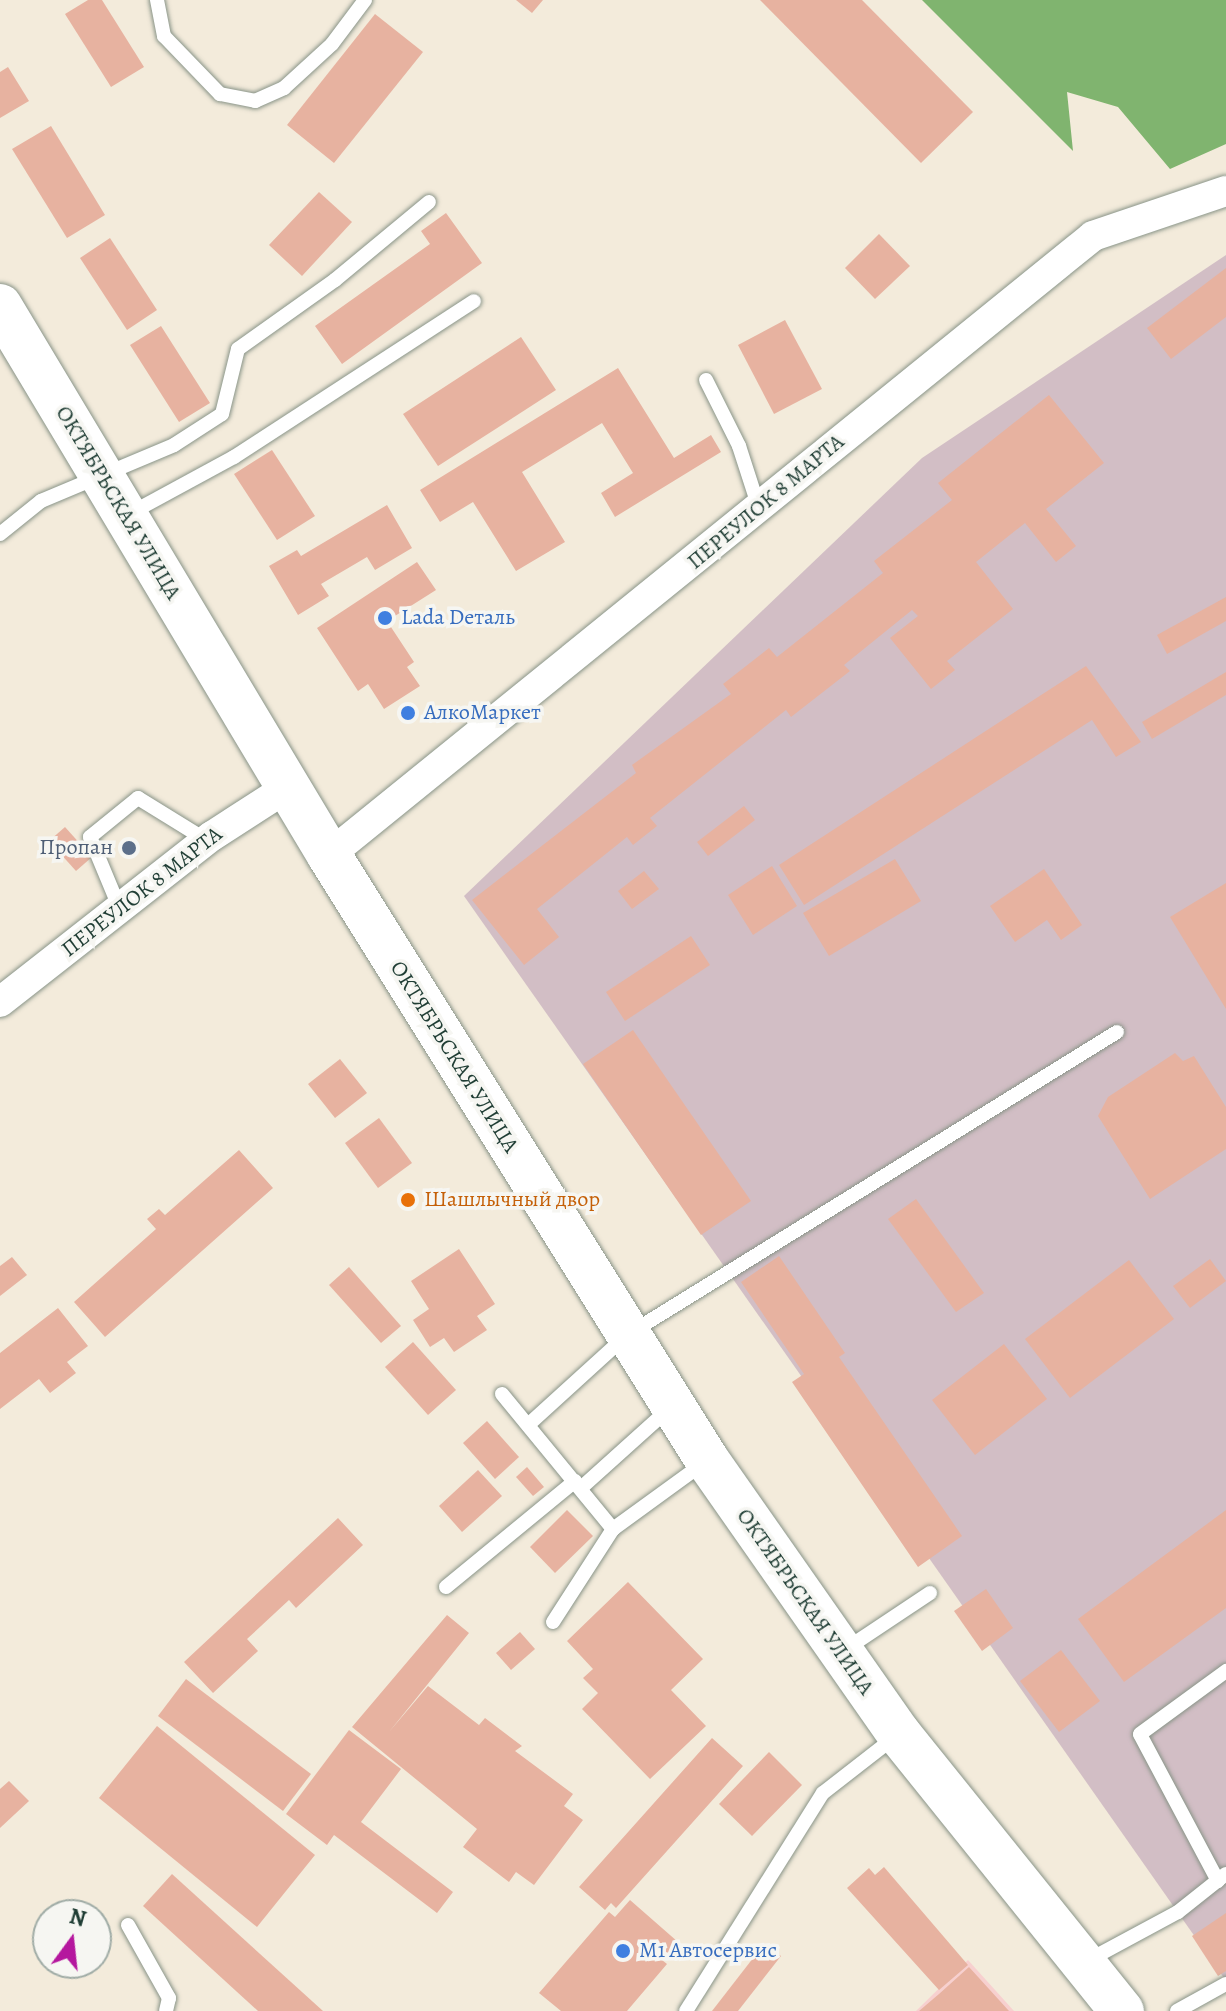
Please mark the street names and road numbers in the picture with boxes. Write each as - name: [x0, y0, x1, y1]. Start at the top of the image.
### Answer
- street label: ОКТЯБРЬСКАЯ УЛИЦА: [50, 401, 186, 605]
- street label: ПЕРЕУЛОК 8 МАРТА: [682, 429, 850, 575]
- street label: ПЕРЕУЛОК 8 МАРТА: [56, 821, 228, 963]
- street label: ОКТЯБРЬСКАЯ УЛИЦА: [384, 956, 524, 1158]
- street label: ОКТЯБРЬСКАЯ УЛИЦА: [731, 1504, 879, 1700]

